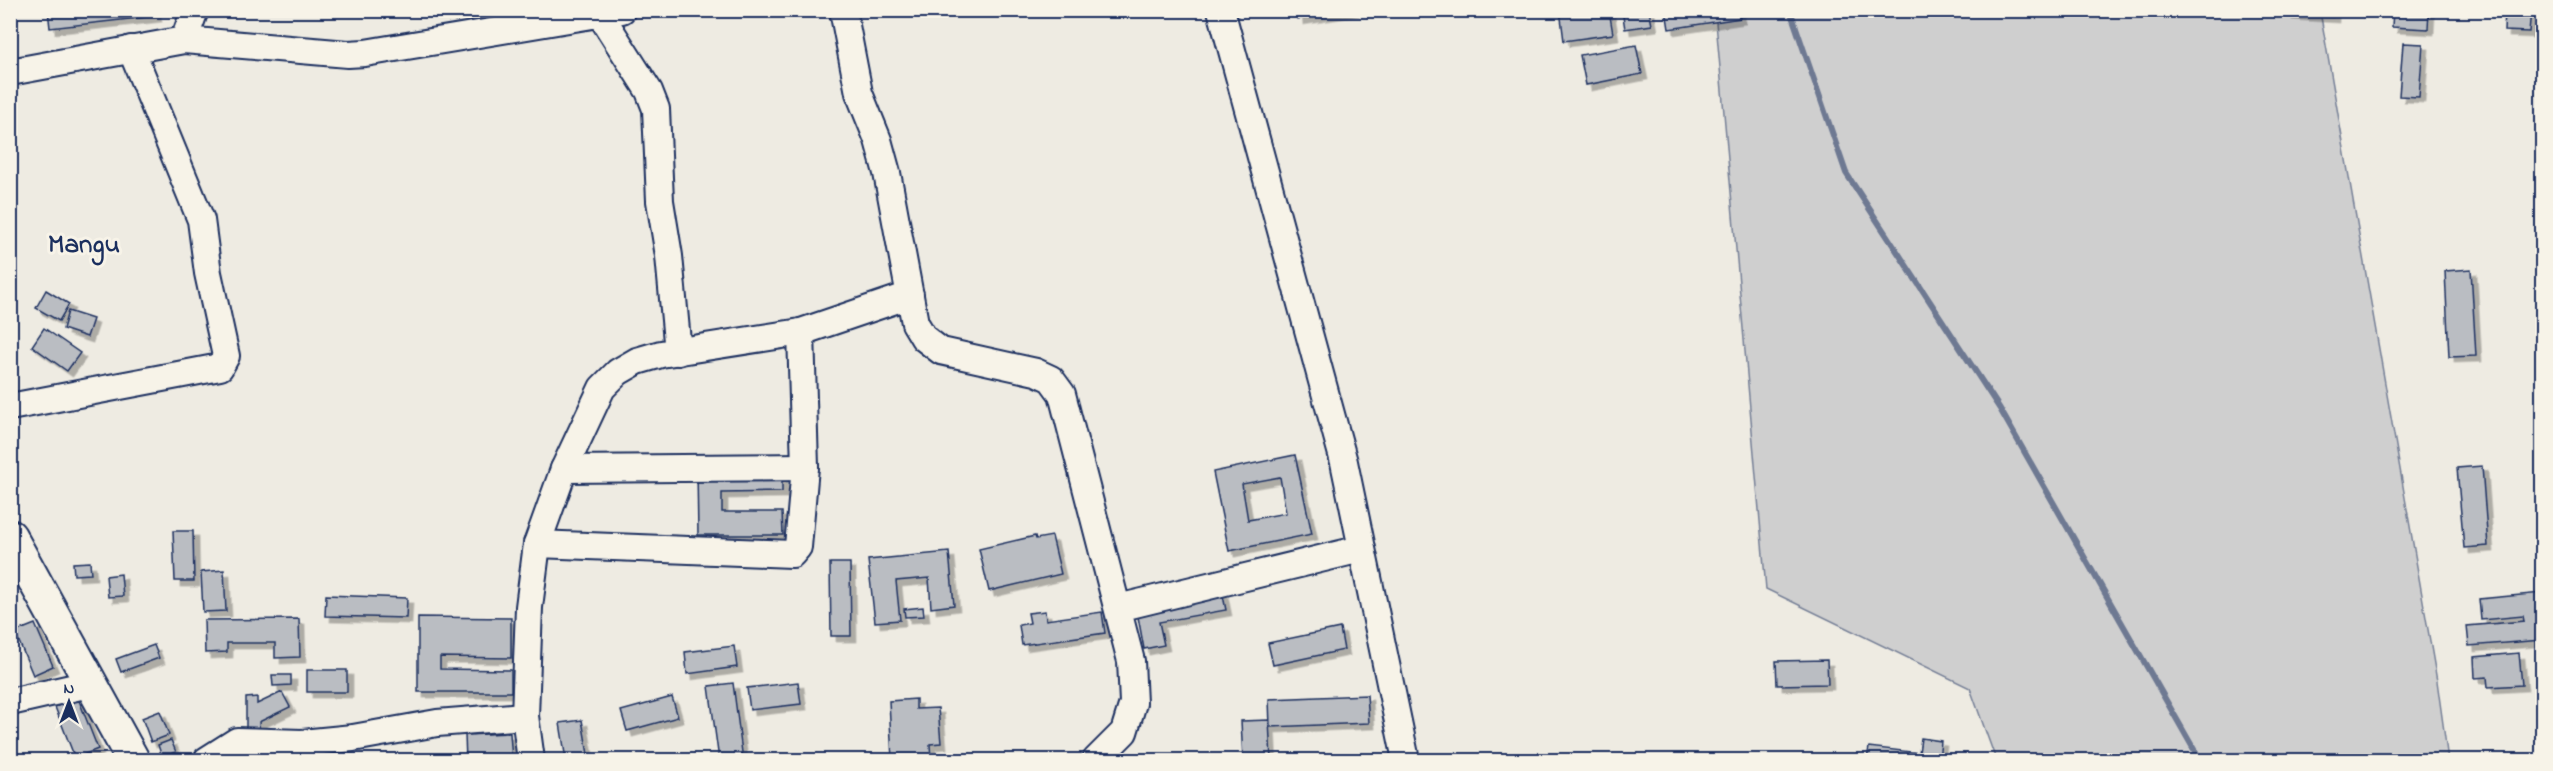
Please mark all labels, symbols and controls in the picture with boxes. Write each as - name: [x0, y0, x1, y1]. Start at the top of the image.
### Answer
- district label: Mangu: [48, 226, 120, 266]
- north arrow: [39, 672, 99, 732]
- text: N: [64, 677, 75, 701]

